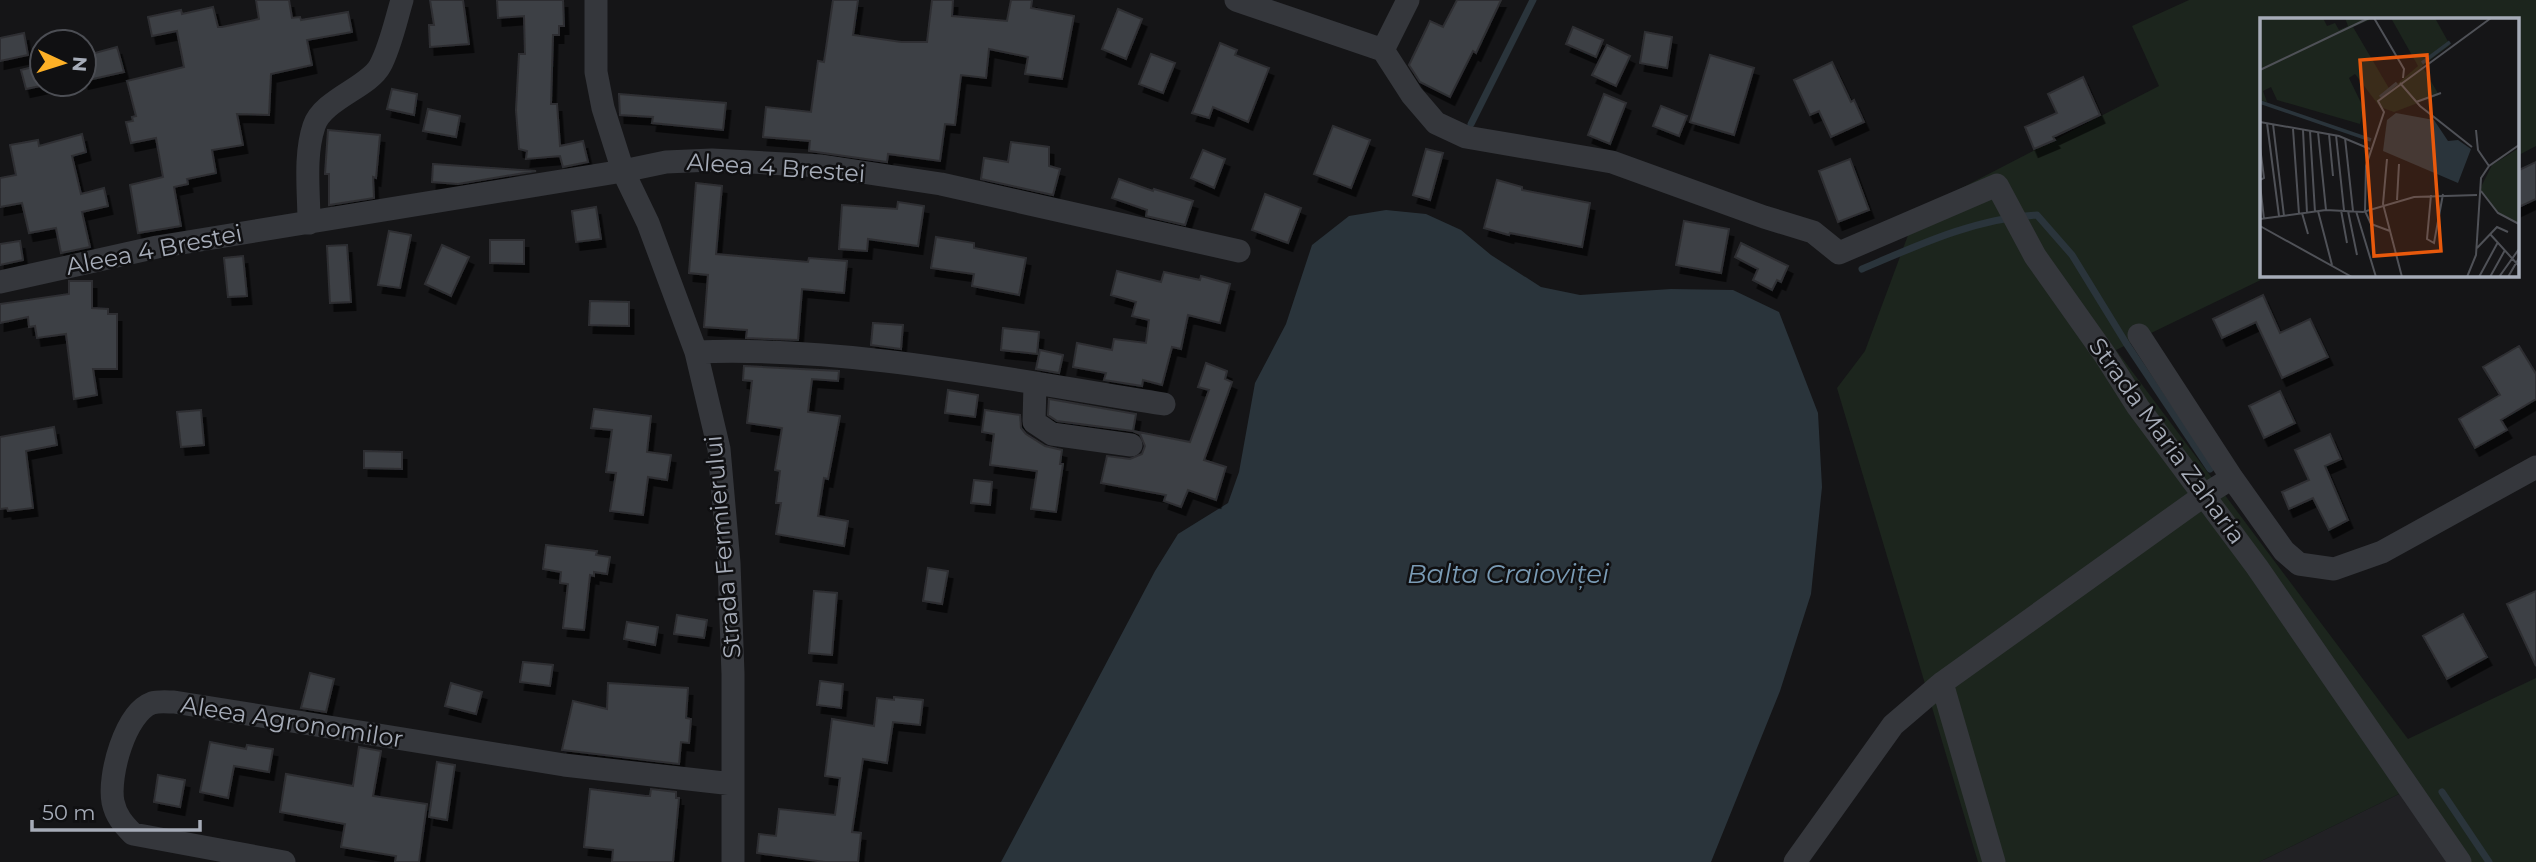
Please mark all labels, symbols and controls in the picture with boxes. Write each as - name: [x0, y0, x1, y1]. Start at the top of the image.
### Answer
- inset map: [2260, 18, 2518, 276]
- north arrow: [28, 28, 98, 98]
- text: N: [67, 56, 91, 73]
- street label: Aleea 4 Brestei: [686, 147, 866, 188]
- street label: Aleea 4 Brestei: [63, 218, 244, 281]
- street label: Strada Maria Zaharia: [2083, 332, 2252, 549]
- street label: Strada Fermierului: [698, 434, 747, 660]
- water label: Balta Craioviței: [1407, 558, 1610, 590]
- street label: Aleea Agronomilor: [179, 690, 405, 753]
- scale bar: [32, 788, 200, 832]
- text: 50 m: [42, 800, 96, 825]

